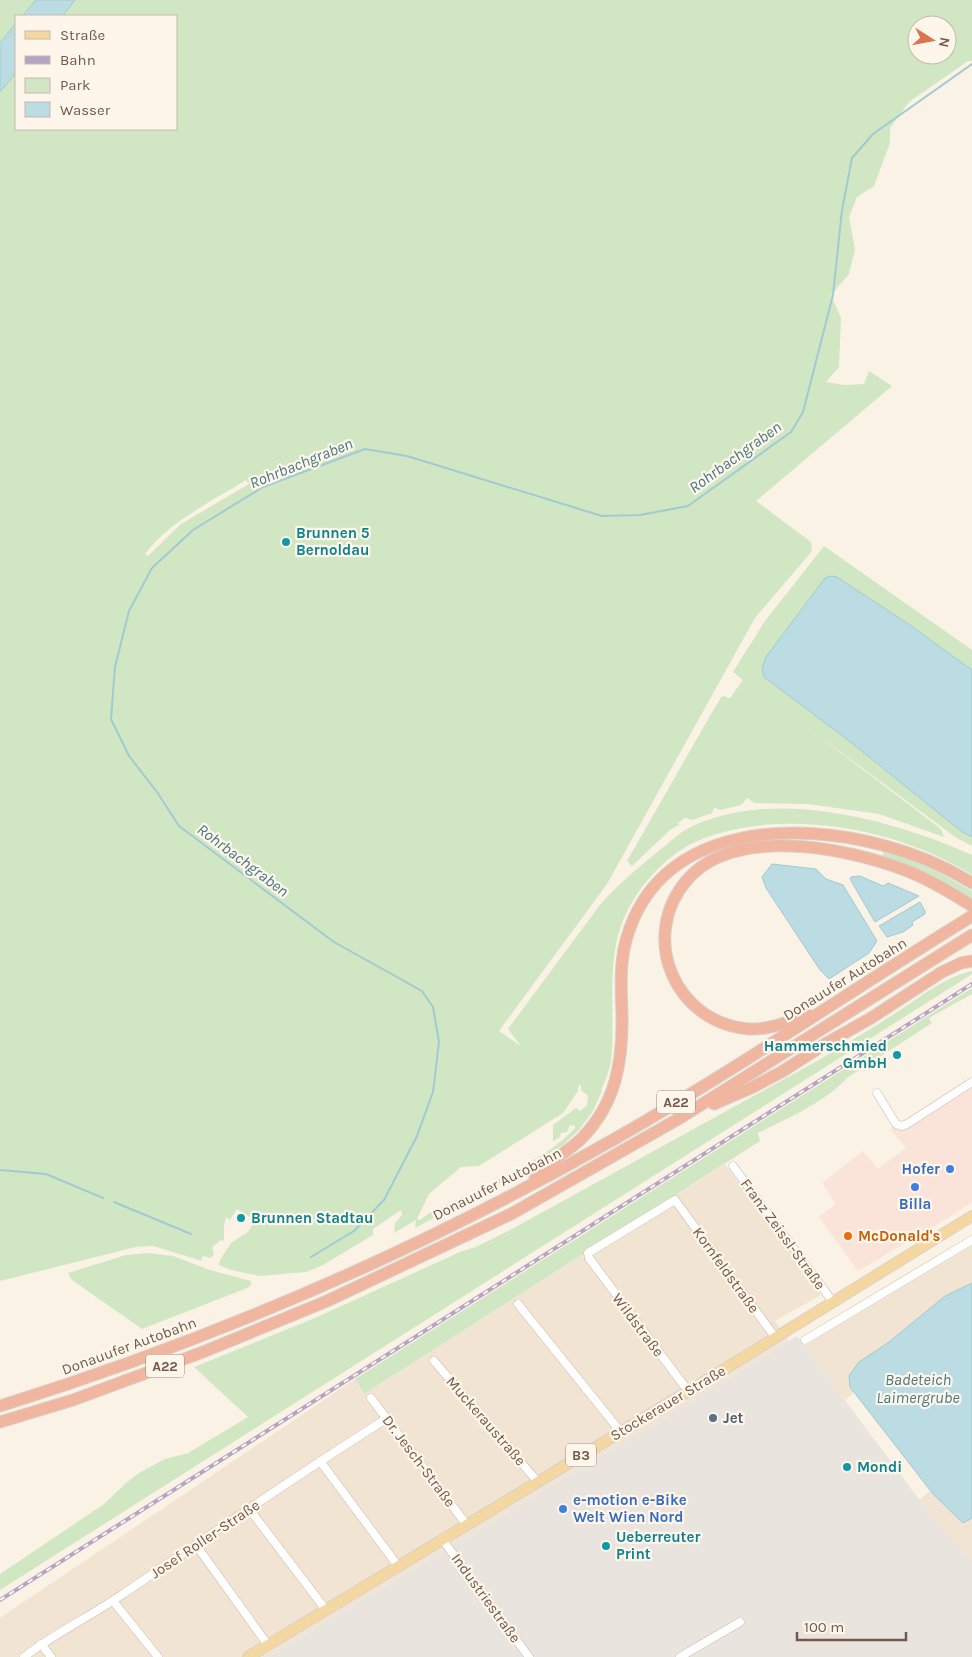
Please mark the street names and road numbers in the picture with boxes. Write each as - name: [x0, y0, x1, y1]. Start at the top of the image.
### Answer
- street label: Donauufer Autobahn: [780, 934, 910, 1024]
- road number: A22: [657, 1090, 695, 1114]
- street label: Donauufer Autobahn: [430, 1144, 564, 1224]
- street label: Franz Zeissl-Straße: [737, 1175, 829, 1293]
- street label: Kornfeldstraße: [689, 1224, 763, 1316]
- street label: Wildstraße: [608, 1290, 668, 1360]
- street label: Donauufer Autobahn: [59, 1313, 199, 1379]
- road number: A22: [146, 1354, 184, 1378]
- street label: Stockerauer Straße: [607, 1361, 729, 1445]
- street label: Muckeraustraße: [442, 1373, 530, 1469]
- street label: Dr. Jesch-Straße: [379, 1411, 459, 1511]
- road number: B3: [566, 1444, 596, 1466]
- street label: Josef Roller-Straße: [147, 1496, 263, 1582]
- street label: Industriestraße: [447, 1550, 525, 1646]

